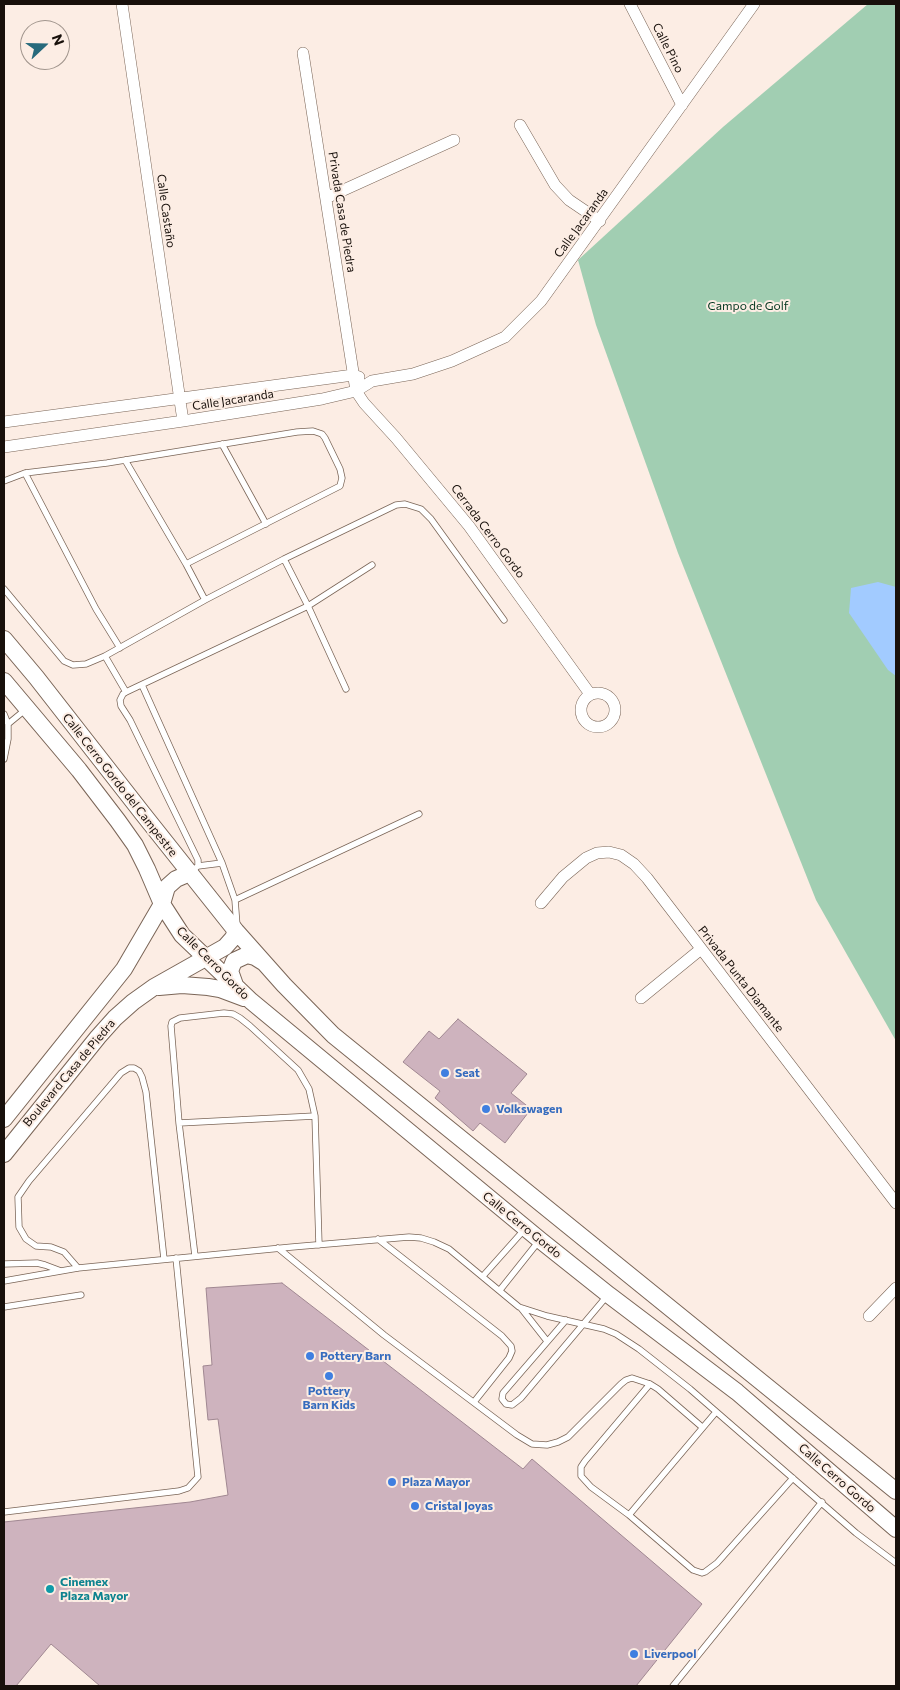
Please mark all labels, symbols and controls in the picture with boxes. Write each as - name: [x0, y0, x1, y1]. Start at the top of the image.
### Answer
- north arrow: [20, 20, 70, 70]
- street label: Calle Pino: [649, 21, 687, 75]
- text: N: [49, 32, 68, 48]
- street label: Privada Casa de Piedra: [325, 151, 359, 273]
- street label: Calle Castaño: [154, 173, 178, 249]
- street label: Calle Jacaranda: [551, 186, 611, 260]
- park label: Campo de Golf: [708, 299, 788, 313]
- street label: Calle Jacaranda: [191, 386, 275, 414]
- street label: Cerrada Cerro Gordo: [448, 481, 528, 581]
- street label: Calle Cerro Gordo del Campestre: [60, 710, 180, 860]
- street label: Privada Punta Diamante: [695, 923, 787, 1035]
- street label: Calle Cerro Gordo: [174, 924, 252, 1002]
- street label: Boulevard Casa de Piedra: [20, 1016, 118, 1130]
- place label: Seat: [455, 1066, 480, 1080]
- marker: Seat: [439, 1067, 451, 1079]
- place label: Volkswagen: [496, 1102, 562, 1116]
- marker: Volkswagen: [480, 1103, 492, 1115]
- street label: Calle Cerro Gordo: [480, 1189, 564, 1261]
- place label: Pottery Barn: [320, 1349, 391, 1363]
- marker: Pottery Barn: [304, 1350, 316, 1362]
- marker: Pottery Barn Kids: [323, 1370, 335, 1382]
- place label: Pottery Barn Kids: [303, 1384, 355, 1412]
- street label: Calle Cerro Gordo: [796, 1441, 878, 1515]
- place label: Plaza Mayor: [402, 1475, 470, 1489]
- marker: Plaza Mayor: [386, 1476, 398, 1488]
- place label: Cristal Joyas: [425, 1499, 493, 1513]
- marker: Cristal Joyas: [409, 1500, 421, 1512]
- place label: Cinemex Plaza Mayor: [60, 1575, 128, 1603]
- marker: Cinemex Plaza Mayor: [44, 1583, 56, 1595]
- place label: Liverpool: [644, 1647, 697, 1661]
- marker: Liverpool: [628, 1648, 640, 1660]

